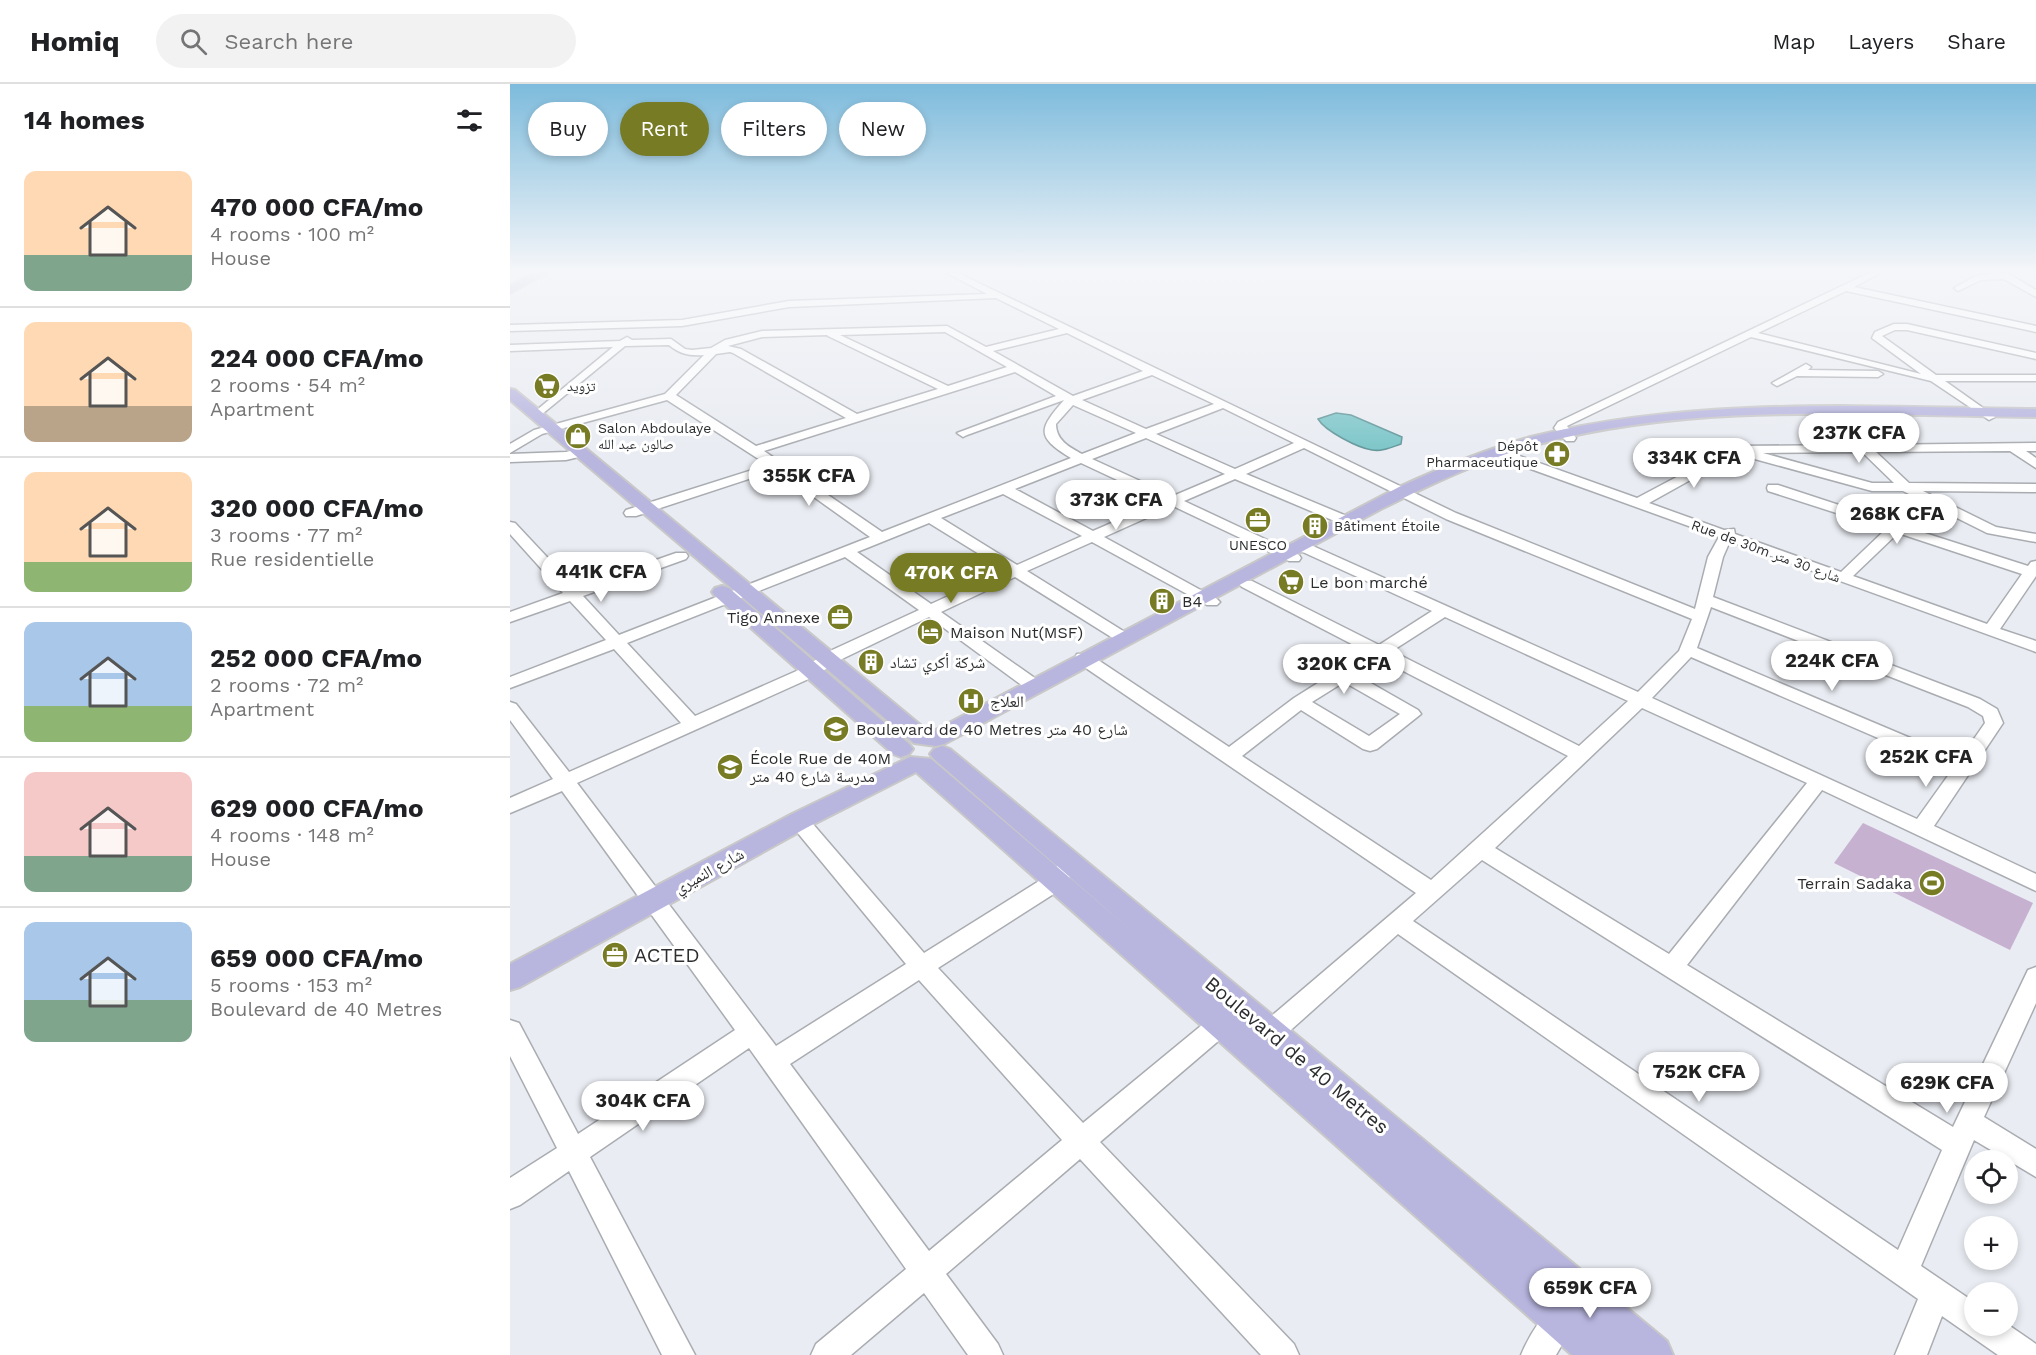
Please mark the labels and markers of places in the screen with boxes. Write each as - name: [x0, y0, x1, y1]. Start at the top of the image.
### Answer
- supermarket icon: تزويد: [532, 371, 562, 401]
- place label: تزويد: [567, 378, 596, 395]
- pin: 237K CFA: [1797, 413, 1921, 464]
- place label: Salon Abdoulaye صالون عبد الله: [598, 420, 711, 453]
- shop icon: Salon Abdoulaye صالون عبد الله: [563, 421, 593, 451]
- place label: Dépôt Pharmaceutique: [1426, 438, 1538, 470]
- pin: 334K CFA: [1632, 438, 1756, 489]
- pharmacy icon: Dépôt Pharmaceutique: [1542, 439, 1572, 469]
- pin: 355K CFA: [747, 456, 871, 507]
- pin: 373K CFA: [1054, 480, 1178, 531]
- pin: 268K CFA: [1835, 494, 1959, 545]
- office icon: UNESCO: [1243, 505, 1273, 535]
- building icon: Bâtiment Étoile: [1300, 511, 1330, 541]
- place label: Bâtiment Étoile: [1334, 518, 1440, 534]
- place label: UNESCO: [1229, 537, 1287, 553]
- pin: 441K CFA: [539, 552, 663, 603]
- pin: 470K CFA: [889, 553, 1013, 604]
- supermarket icon: Le bon marché: [1276, 567, 1306, 597]
- place label: Le bon marché: [1310, 573, 1428, 592]
- building icon: B4: [1147, 586, 1177, 616]
- place label: B4: [1182, 592, 1202, 611]
- office icon: Tigo Annexe: [825, 602, 855, 632]
- place label: Tigo Annexe: [727, 608, 820, 627]
- hotel icon: Maison Nut(MSF): [915, 617, 945, 647]
- place label: Maison Nut(MSF): [950, 623, 1083, 642]
- pin: 224K CFA: [1770, 641, 1894, 692]
- pin: 320K CFA: [1282, 644, 1406, 695]
- building icon: شركة أكري تشاد: [856, 647, 886, 677]
- place label: شركة أكري تشاد: [890, 653, 985, 675]
- hospital icon: العلاج: [956, 686, 986, 716]
- place label: العلاج: [990, 692, 1024, 712]
- school or university icon: Boulevard de 40 Metres شارع 40 متر: [821, 714, 851, 744]
- place label: Boulevard de 40 Metres شارع 40 متر: [856, 720, 1128, 740]
- pin: 252K CFA: [1864, 737, 1988, 788]
- place label: École Rue de 40M مدرسة شارع 40 متر: [749, 749, 891, 787]
- school or university icon: École Rue de 40M مدرسة شارع 40 متر: [715, 752, 745, 782]
- sports icon: Terrain Sadaka: [1917, 868, 1947, 898]
- place label: Terrain Sadaka: [1797, 874, 1912, 893]
- office icon: ACTED: [600, 940, 630, 970]
- place label: ACTED: [634, 943, 700, 967]
- pin: 752K CFA: [1637, 1052, 1761, 1103]
- pin: 629K CFA: [1885, 1063, 2009, 1114]
- pin: 304K CFA: [581, 1081, 705, 1132]
- pin: 659K CFA: [1528, 1268, 1652, 1319]

